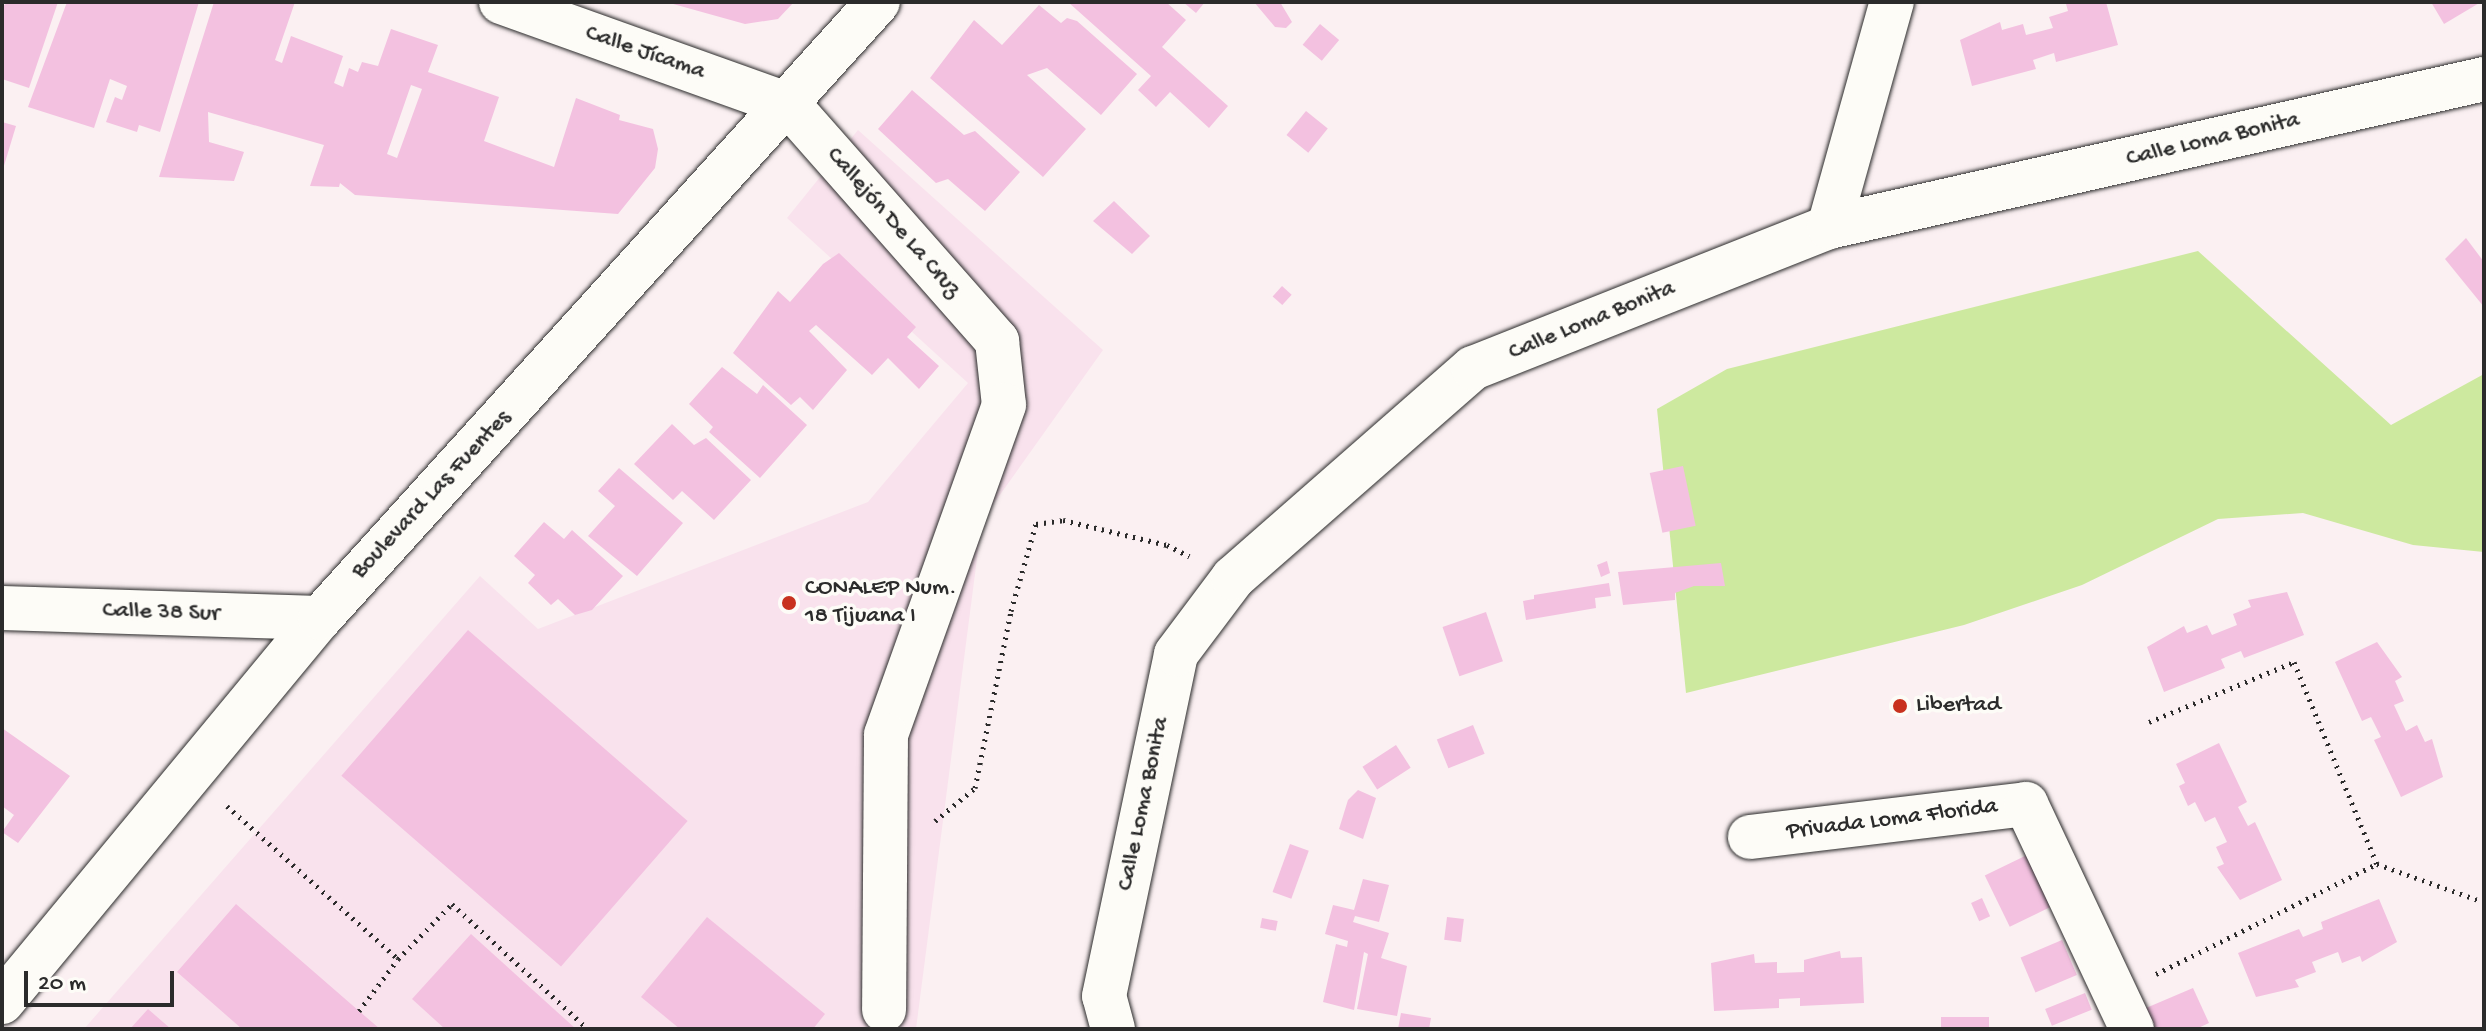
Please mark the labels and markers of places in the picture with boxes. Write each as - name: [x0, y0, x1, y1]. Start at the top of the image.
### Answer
- place label: CONALEP Num. 18 Tijuana I: [805, 575, 956, 631]
- marker: CONALEP Num. 18 Tijuana I: [780, 594, 798, 612]
- place label: Libertad: [1916, 692, 2001, 720]
- marker: Libertad: [1891, 697, 1909, 715]

